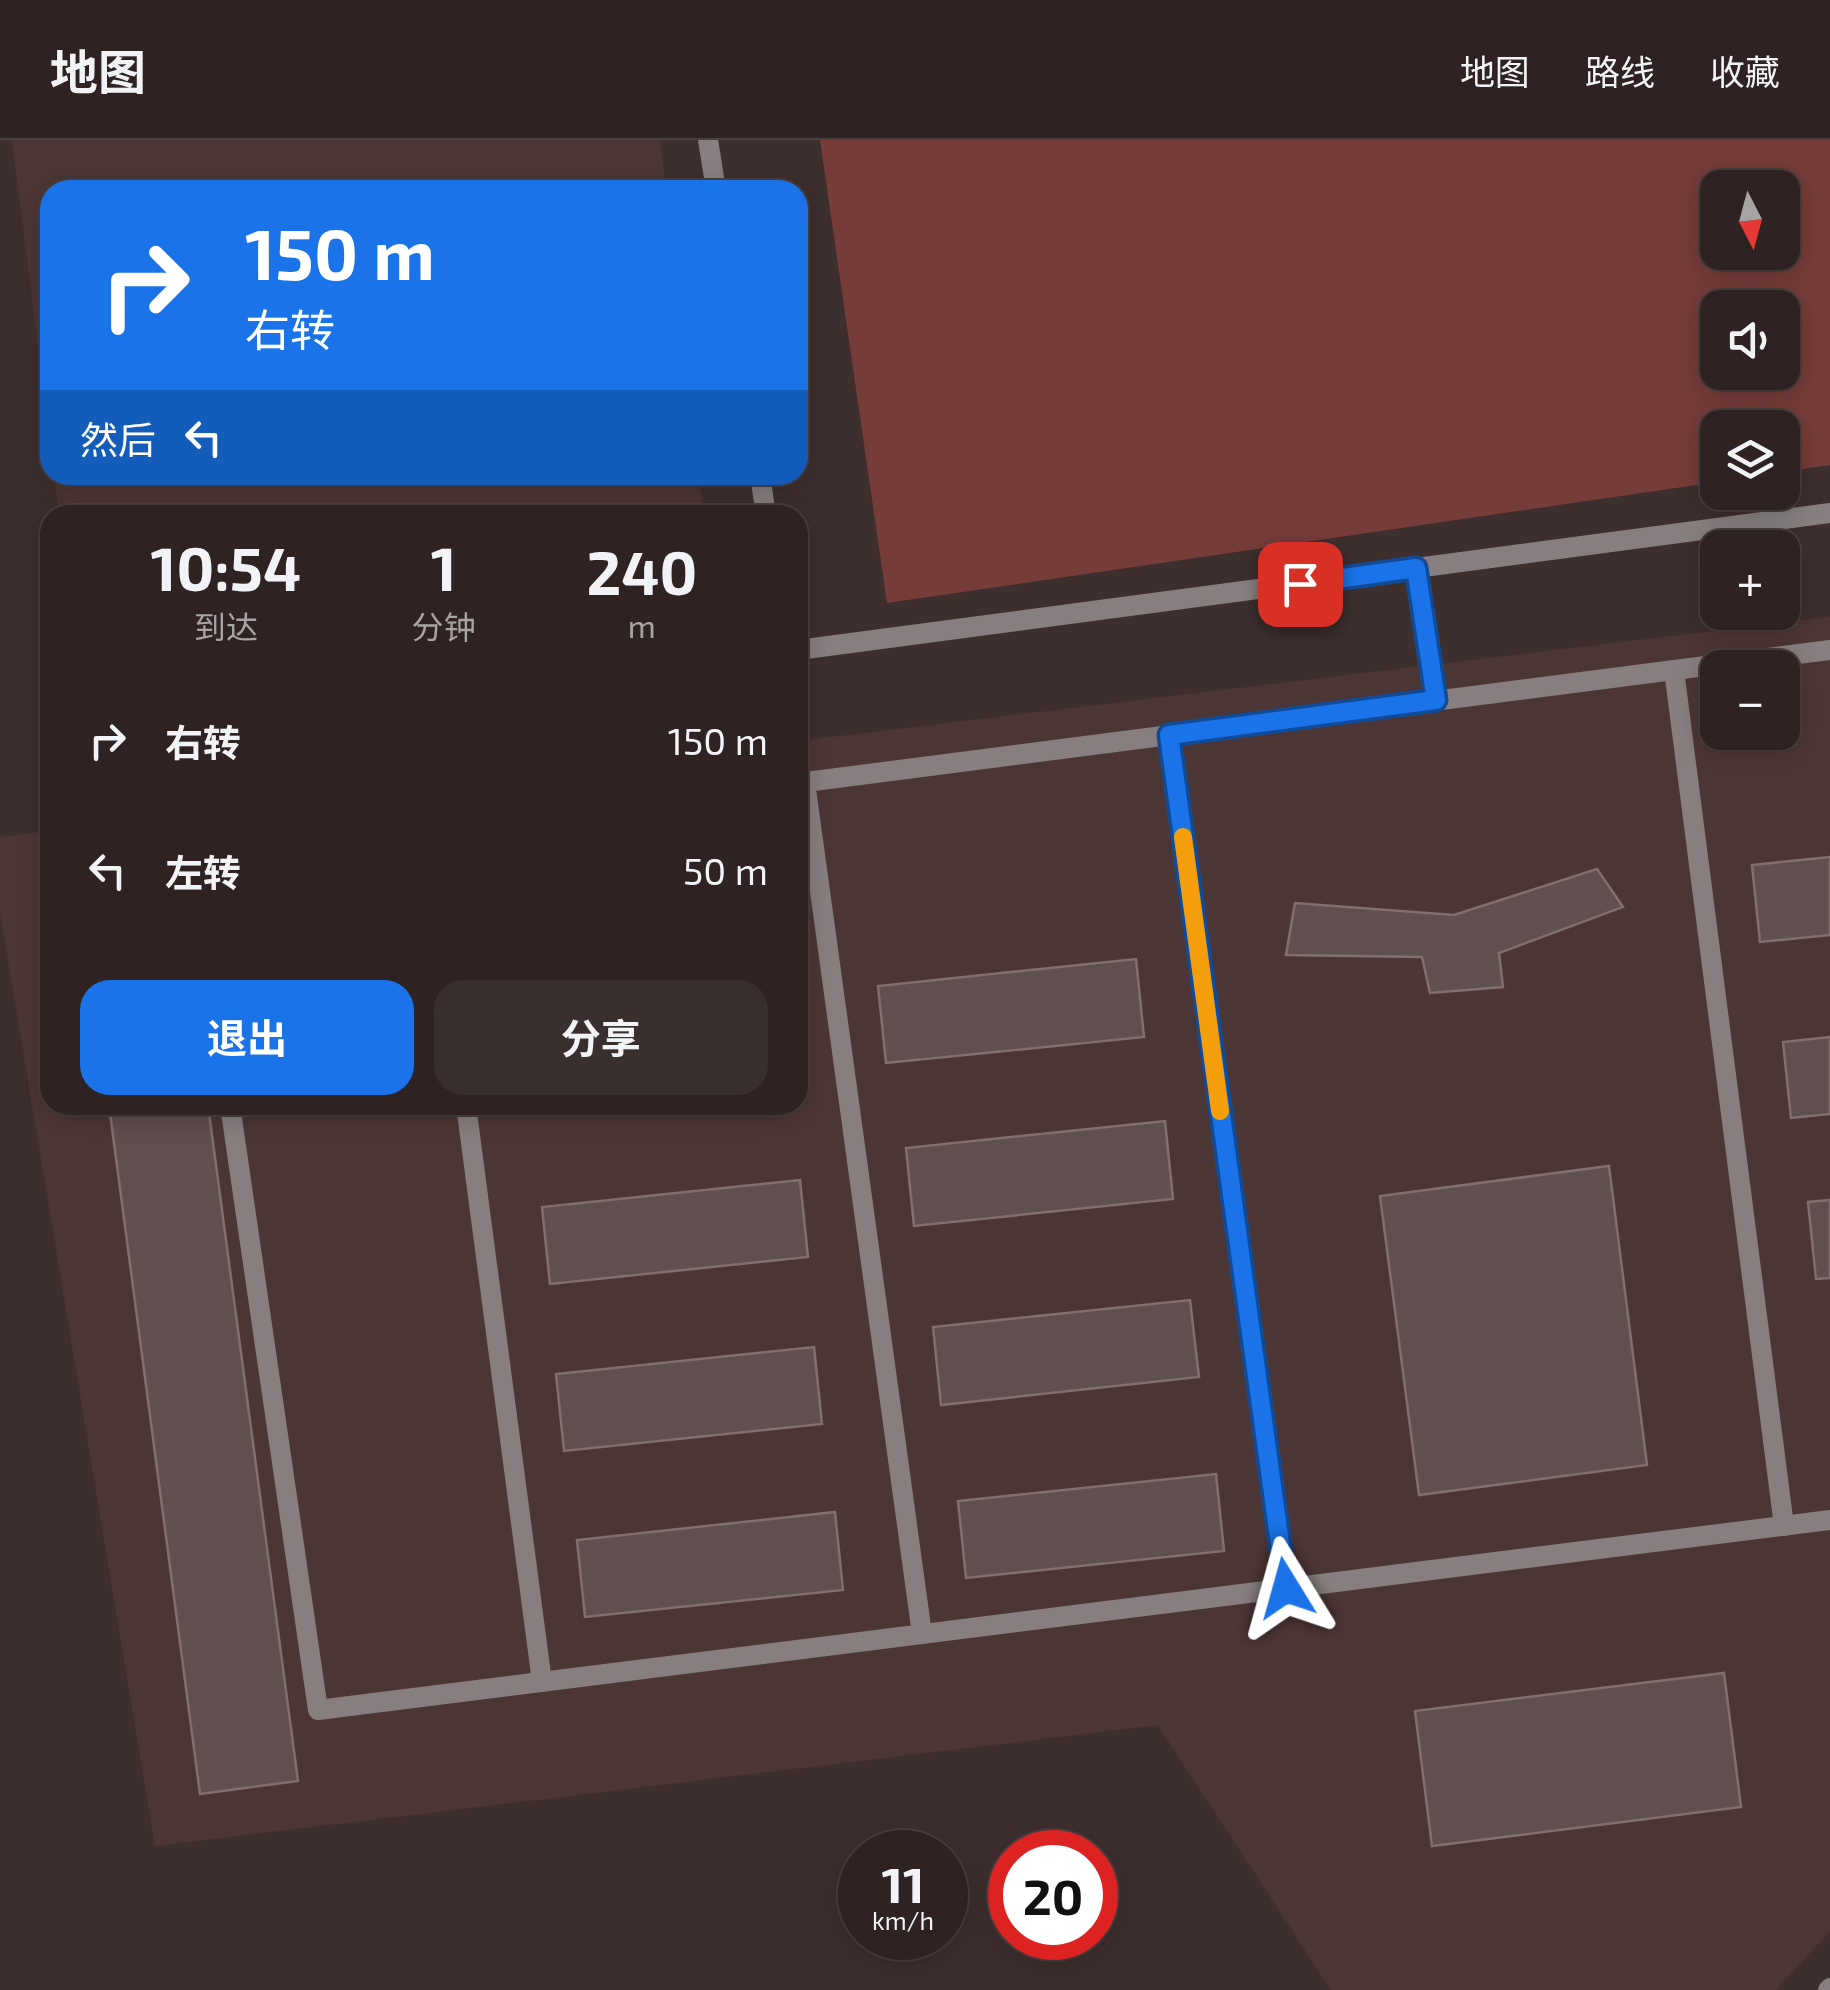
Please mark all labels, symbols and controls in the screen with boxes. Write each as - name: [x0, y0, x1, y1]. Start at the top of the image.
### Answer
- text: 地图: [50, 42, 146, 100]
- text: 地图: [1460, 50, 1530, 92]
- text: 路线: [1585, 50, 1655, 92]
- text: 收藏: [1710, 50, 1780, 92]
- north arrow: [1700, 170, 1800, 270]
- map controls: [1700, 170, 1800, 750]
- text: 150 m: [245, 210, 435, 294]
- icon: right: [80, 220, 210, 350]
- button: sound: [1700, 290, 1800, 390]
- text: 右转: [245, 302, 335, 356]
- icon: left: [176, 410, 231, 465]
- button: layers: [1700, 410, 1800, 510]
- text: 然后: [80, 416, 156, 462]
- button: +: [1700, 530, 1800, 630]
- text: 10:54: [151, 531, 301, 603]
- text: 1: [431, 531, 457, 603]
- text: 240: [586, 535, 697, 607]
- pin: [1258, 542, 1343, 627]
- icon: arrive: [1273, 557, 1328, 612]
- text: m: [628, 606, 656, 644]
- text: 到达: [194, 607, 258, 645]
- text: 分钟: [412, 607, 476, 645]
- button: −: [1700, 650, 1800, 750]
- icon: right: [80, 713, 135, 768]
- text: 150 m: [668, 717, 768, 763]
- text: 右转: [165, 719, 241, 765]
- icon: left: [80, 843, 135, 898]
- text: 50 m: [683, 847, 768, 893]
- text: 左转: [165, 849, 241, 895]
- button: 退出: [80, 980, 414, 1095]
- button: 分享: [434, 980, 768, 1095]
- position arrow: [1234, 1536, 1338, 1640]
- speed limit sign: 20: [988, 1830, 1118, 1960]
- text: 11: [881, 1853, 925, 1913]
- text: km/h: [872, 1905, 934, 1935]

